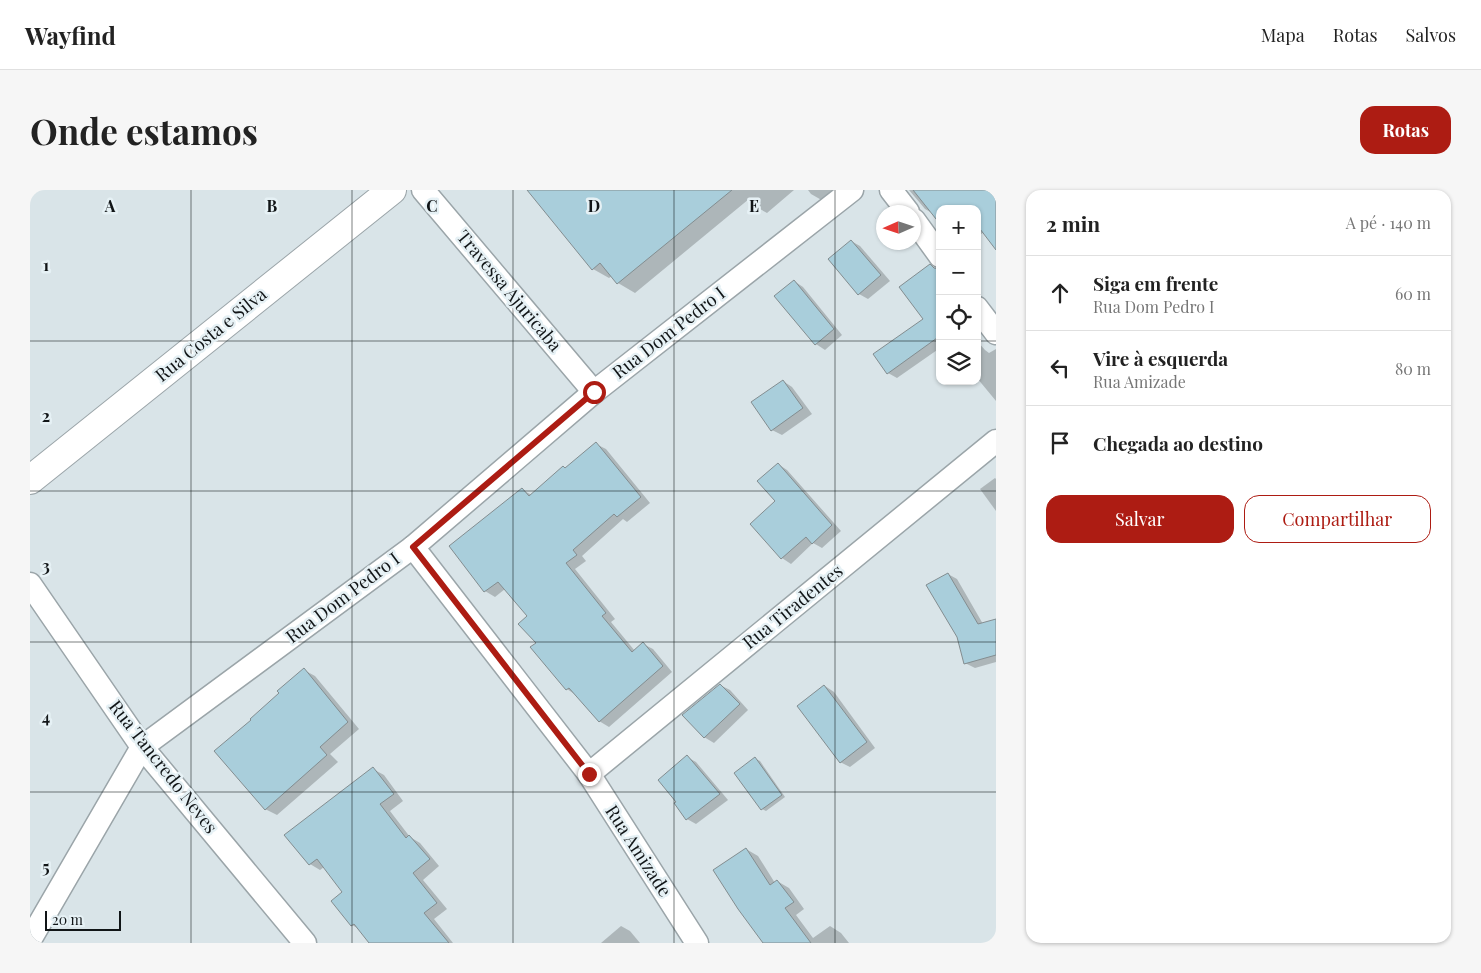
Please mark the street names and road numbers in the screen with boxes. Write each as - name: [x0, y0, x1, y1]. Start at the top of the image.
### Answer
- street label: Travessa Ajuricaba: [452, 225, 568, 356]
- street label: Rua Dom Pedro I: [607, 281, 730, 384]
- street label: Rua Costa e Silva: [150, 282, 271, 387]
- street label: Rua Dom Pedro I: [281, 546, 404, 648]
- street label: Rua Tiradentes: [737, 558, 847, 654]
- street label: Rua Tancredo Neves: [104, 695, 223, 838]
- street label: Rua Amizade: [600, 800, 677, 901]

